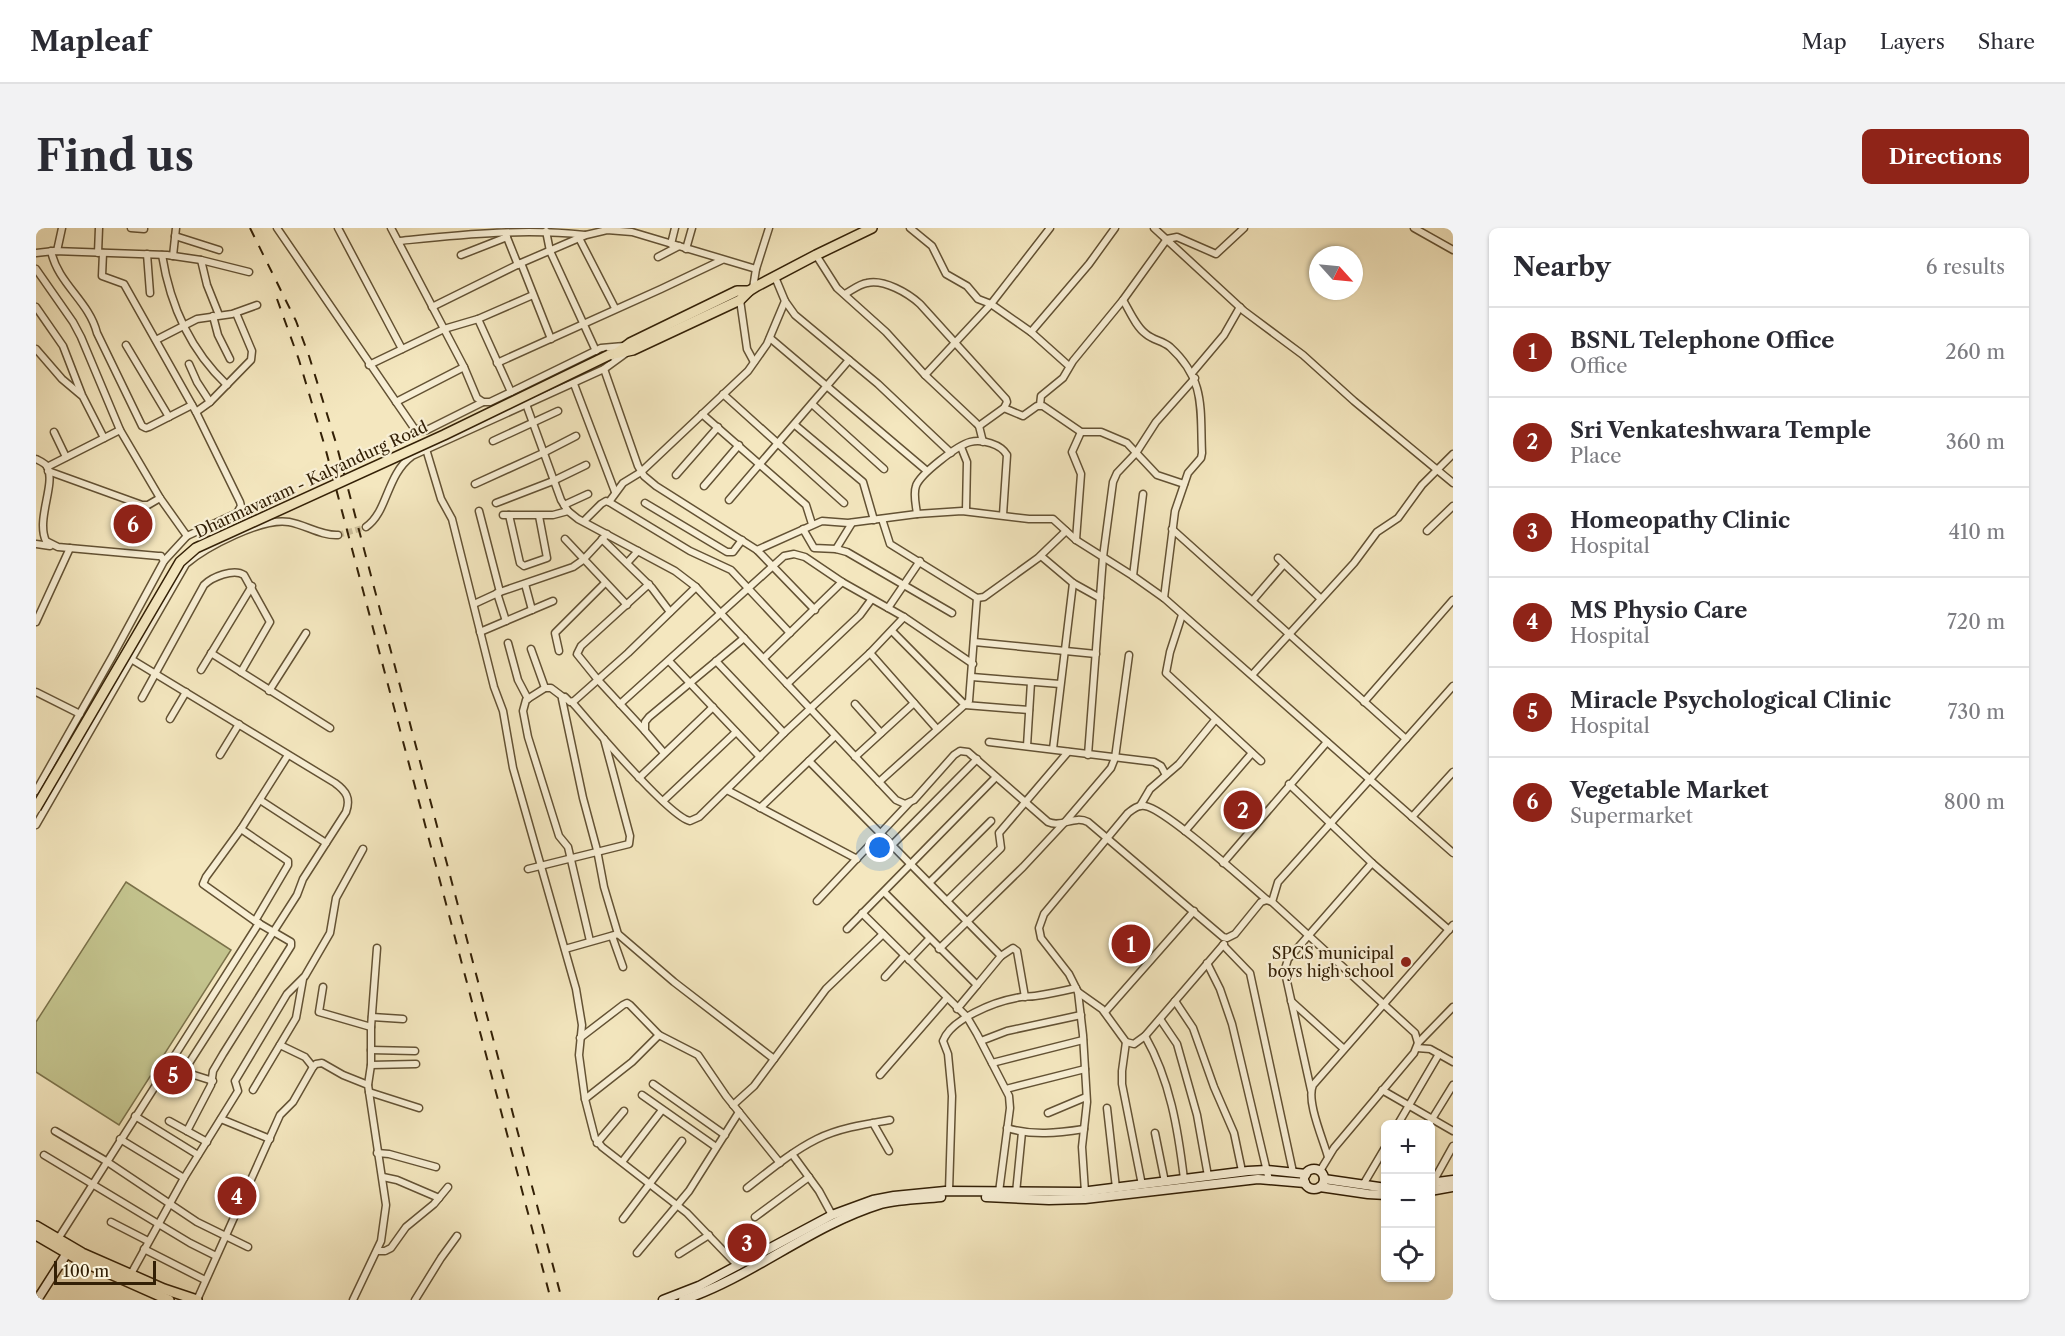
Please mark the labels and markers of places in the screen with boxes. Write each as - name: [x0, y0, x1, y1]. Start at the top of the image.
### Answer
- pin: 6: [114, 502, 152, 546]
- pin: 2: [1224, 788, 1262, 832]
- pin: 1: [1112, 922, 1150, 966]
- place label: SPCS municipal boys high school: [1268, 943, 1394, 981]
- marker: SPCS municipal boys high school: [1399, 955, 1413, 969]
- pin: 5: [154, 1052, 192, 1098]
- pin: 4: [218, 1174, 256, 1218]
- pin: 3: [728, 1220, 766, 1266]

